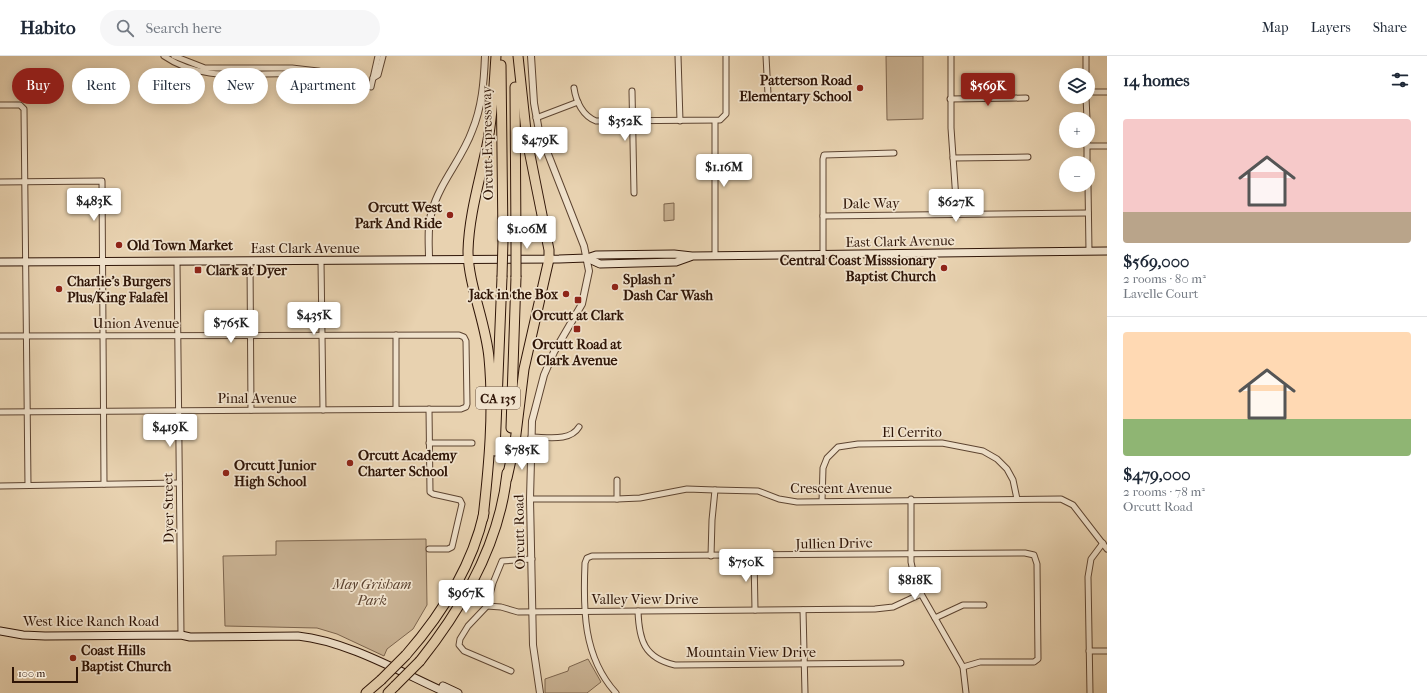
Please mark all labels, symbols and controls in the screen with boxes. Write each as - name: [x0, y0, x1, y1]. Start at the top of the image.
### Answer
- search box: [100, 10, 380, 46]
- text: Habito: [20, 17, 76, 39]
- icon: search: [114, 17, 136, 39]
- text: Search here: [146, 19, 222, 37]
- text: Map: [1262, 19, 1289, 36]
- text: Layers: [1311, 19, 1351, 36]
- text: Share: [1373, 19, 1407, 36]
- chip: Buy: [12, 68, 64, 104]
- chip: Rent: [72, 68, 130, 104]
- chip: Filters: [138, 68, 205, 104]
- chip: New: [213, 68, 268, 104]
- chip: Apartment: [276, 68, 370, 104]
- map controls: [1059, 68, 1095, 192]
- button: layers: [1059, 68, 1095, 104]
- icon: filters: [1389, 69, 1411, 91]
- text: 14 homes: [1123, 70, 1190, 90]
- place label: Patterson Road Elementary School: [739, 72, 853, 105]
- pin: $569K: [960, 73, 1016, 107]
- text: $569K: [970, 78, 1006, 93]
- marker: Patterson Road Elementary School: [855, 83, 865, 93]
- street label: Orcutt Expressway: [478, 85, 497, 200]
- pin: $352K: [597, 108, 653, 142]
- button: +: [1059, 112, 1095, 148]
- text: $352K: [608, 113, 642, 128]
- pin: $479K: [512, 127, 568, 161]
- text: $479K: [521, 132, 559, 147]
- icon: home: [1231, 145, 1303, 217]
- pin: $1.16M: [691, 154, 757, 188]
- button: −: [1059, 156, 1095, 192]
- text: $1.16M: [705, 159, 743, 174]
- pin: $483K: [66, 188, 122, 222]
- pin: $627K: [928, 189, 984, 223]
- text: $483K: [76, 193, 112, 208]
- street label: Dale Way: [842, 194, 900, 212]
- text: $627K: [938, 194, 974, 209]
- place label: Orcutt West Park And Ride: [355, 199, 443, 232]
- marker: Orcutt West Park And Ride: [445, 210, 455, 220]
- pin: $1.06M: [494, 216, 560, 250]
- text: $1.06M: [507, 221, 547, 236]
- street label: East Clark Avenue: [845, 232, 955, 251]
- place label: Old Town Market: [127, 237, 234, 254]
- marker: Old Town Market: [114, 240, 124, 250]
- street label: East Clark Avenue: [250, 240, 360, 257]
- text: $569,000: [1123, 251, 1189, 271]
- place label: Central Coast Misssionary Baptist Church: [780, 252, 938, 285]
- place label: Clark at Dyer: [206, 262, 288, 279]
- marker: Central Coast Misssionary Baptist Church: [939, 263, 949, 273]
- marker: Clark at Dyer: [193, 265, 203, 275]
- place label: Splash n’ Dash Car Wash: [623, 271, 714, 304]
- text: 2 rooms · 80 m²: [1123, 271, 1206, 286]
- place label: Charlie's Burgers Plus/King Falafel: [67, 273, 172, 306]
- marker: Splash n’ Dash Car Wash: [610, 282, 620, 292]
- marker: Charlie's Burgers Plus/King Falafel: [54, 284, 64, 294]
- place label: Jack in the Box: [467, 286, 559, 303]
- text: Lavelle Court: [1123, 286, 1198, 301]
- marker: Jack in the Box: [561, 289, 571, 299]
- marker: Orcutt at Clark: [573, 295, 583, 305]
- pin: $435K: [286, 302, 342, 336]
- text: $435K: [296, 307, 332, 322]
- place label: Orcutt at Clark: [532, 307, 624, 324]
- pin: $765K: [203, 310, 259, 344]
- street label: Union Avenue: [93, 315, 179, 332]
- text: $765K: [213, 315, 249, 330]
- marker: Orcutt Road at Clark Avenue: [572, 324, 582, 334]
- place label: Orcutt Road at Clark Avenue: [532, 336, 623, 369]
- icon: home: [1231, 358, 1303, 430]
- road number: CA 135: [476, 387, 520, 409]
- street label: Pinal Avenue: [217, 390, 297, 407]
- pin: $419K: [142, 414, 198, 448]
- text: $419K: [152, 419, 188, 434]
- street label: El Cerrito: [882, 424, 942, 441]
- pin: $785K: [494, 437, 550, 471]
- text: $785K: [504, 442, 540, 457]
- place label: Orcutt Academy Charter School: [358, 447, 459, 480]
- place label: Orcutt Junior High School: [234, 457, 317, 490]
- marker: Orcutt Academy Charter School: [345, 458, 355, 468]
- text: $479,000: [1123, 464, 1191, 484]
- marker: Orcutt Junior High School: [221, 468, 231, 478]
- street label: Dyer Street: [159, 473, 178, 543]
- street label: Crescent Avenue: [790, 480, 892, 497]
- text: 2 rooms · 78 m²: [1123, 484, 1205, 499]
- street label: Orcutt Road: [510, 494, 529, 570]
- text: Orcutt Road: [1123, 499, 1193, 514]
- street label: Jullien Drive: [794, 534, 873, 553]
- pin: $750K: [718, 549, 774, 583]
- text: $750K: [728, 554, 764, 569]
- pin: $818K: [887, 567, 943, 601]
- text: $818K: [898, 572, 932, 587]
- park label: May Grisham Park: [331, 576, 412, 609]
- pin: $967K: [438, 580, 494, 614]
- text: $967K: [448, 585, 484, 600]
- street label: Valley View Drive: [590, 591, 699, 608]
- street label: West Rice Ranch Road: [22, 613, 160, 630]
- place label: Coast Hills Baptist Church: [81, 642, 173, 675]
- street label: Mountain View Drive: [686, 644, 816, 661]
- marker: Coast Hills Baptist Church: [68, 653, 78, 663]
- scale bar: [12, 665, 78, 684]
- text: 100 m: [18, 667, 46, 680]

